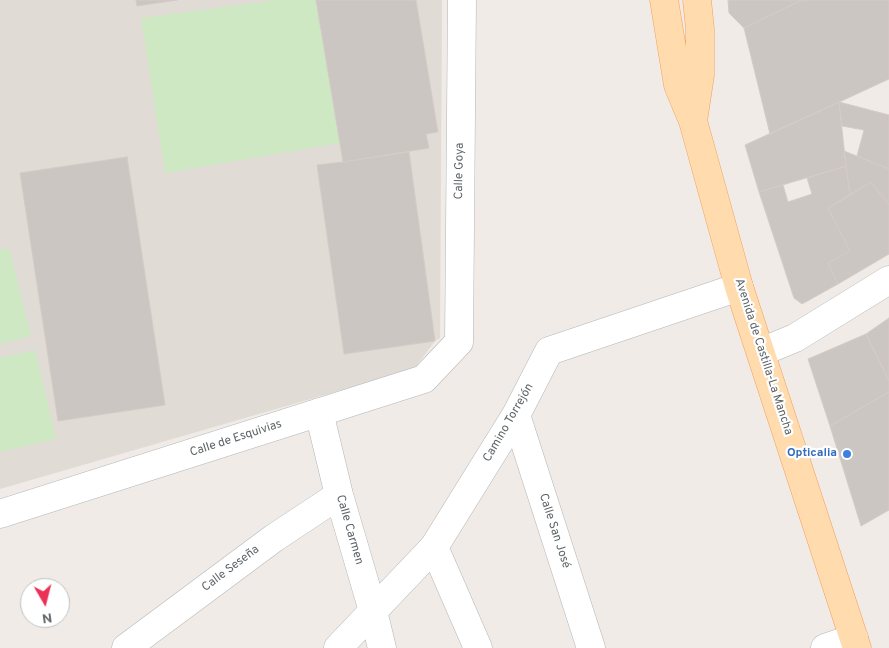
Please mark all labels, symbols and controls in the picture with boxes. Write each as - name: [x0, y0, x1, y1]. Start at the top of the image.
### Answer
- street label: Calle Goya: [452, 142, 468, 200]
- street label: Avenida de Castilla-La Mancha: [731, 277, 795, 437]
- street label: Camino Torrejón: [481, 381, 537, 465]
- street label: Calle de Esquivias: [188, 417, 284, 461]
- place label: Opticalia: [787, 447, 837, 461]
- marker: Opticalia: [841, 448, 853, 460]
- street label: Calle San José: [535, 492, 573, 570]
- street label: Calle Carmen: [332, 493, 366, 567]
- street label: Calle Seseña: [199, 543, 263, 595]
- north arrow: [20, 578, 70, 628]
- text: N: [41, 608, 53, 626]

